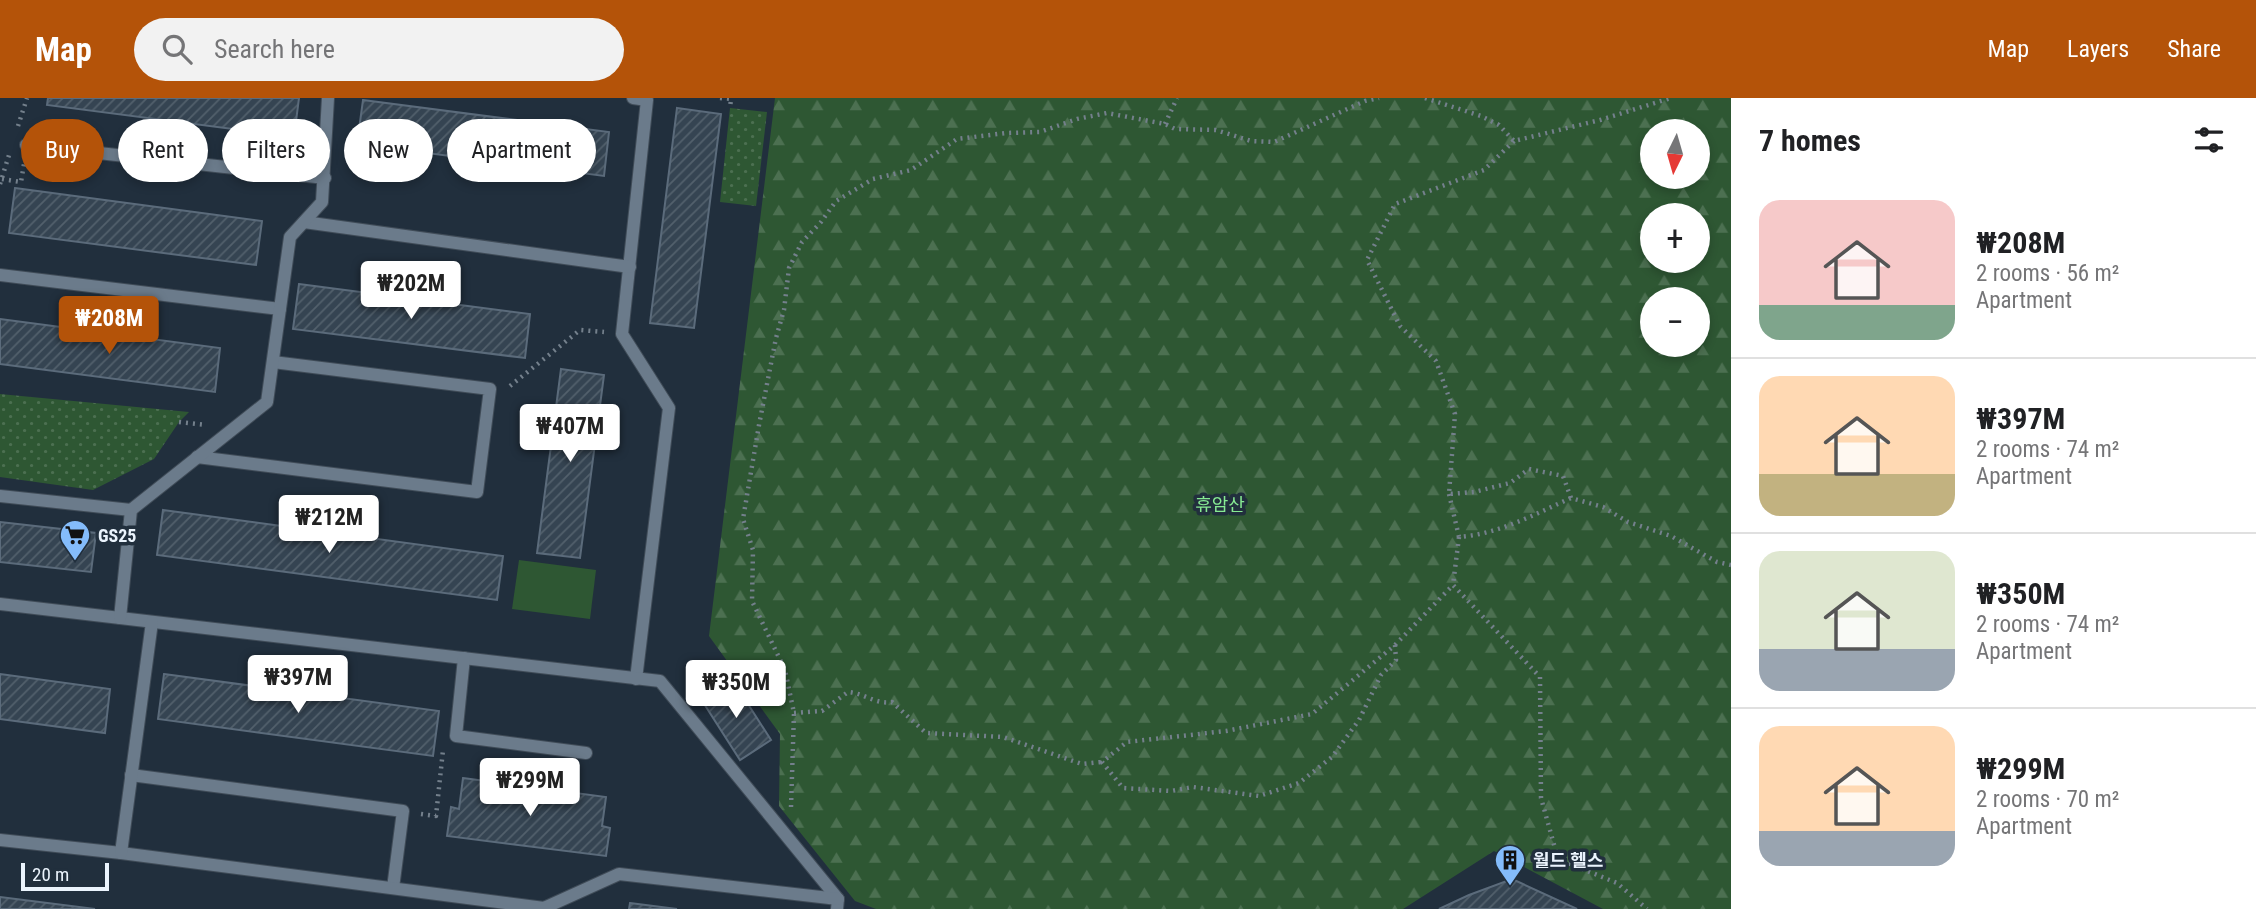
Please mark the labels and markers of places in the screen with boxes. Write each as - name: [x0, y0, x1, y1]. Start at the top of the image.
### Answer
- pin: ₩202M: [362, 262, 460, 321]
- pin: ₩208M: [60, 296, 158, 356]
- pin: ₩407M: [521, 404, 619, 464]
- pin: ₩212M: [280, 496, 378, 555]
- supermarket icon: GS25: [58, 518, 92, 562]
- place label: GS25: [98, 525, 136, 546]
- pin: ₩397M: [249, 656, 347, 715]
- pin: ₩350M: [687, 660, 785, 720]
- pin: ₩299M: [481, 758, 579, 818]
- building icon: 월드 헬스: [1493, 843, 1527, 887]
- place label: 월드 헬스: [1533, 850, 1603, 871]

